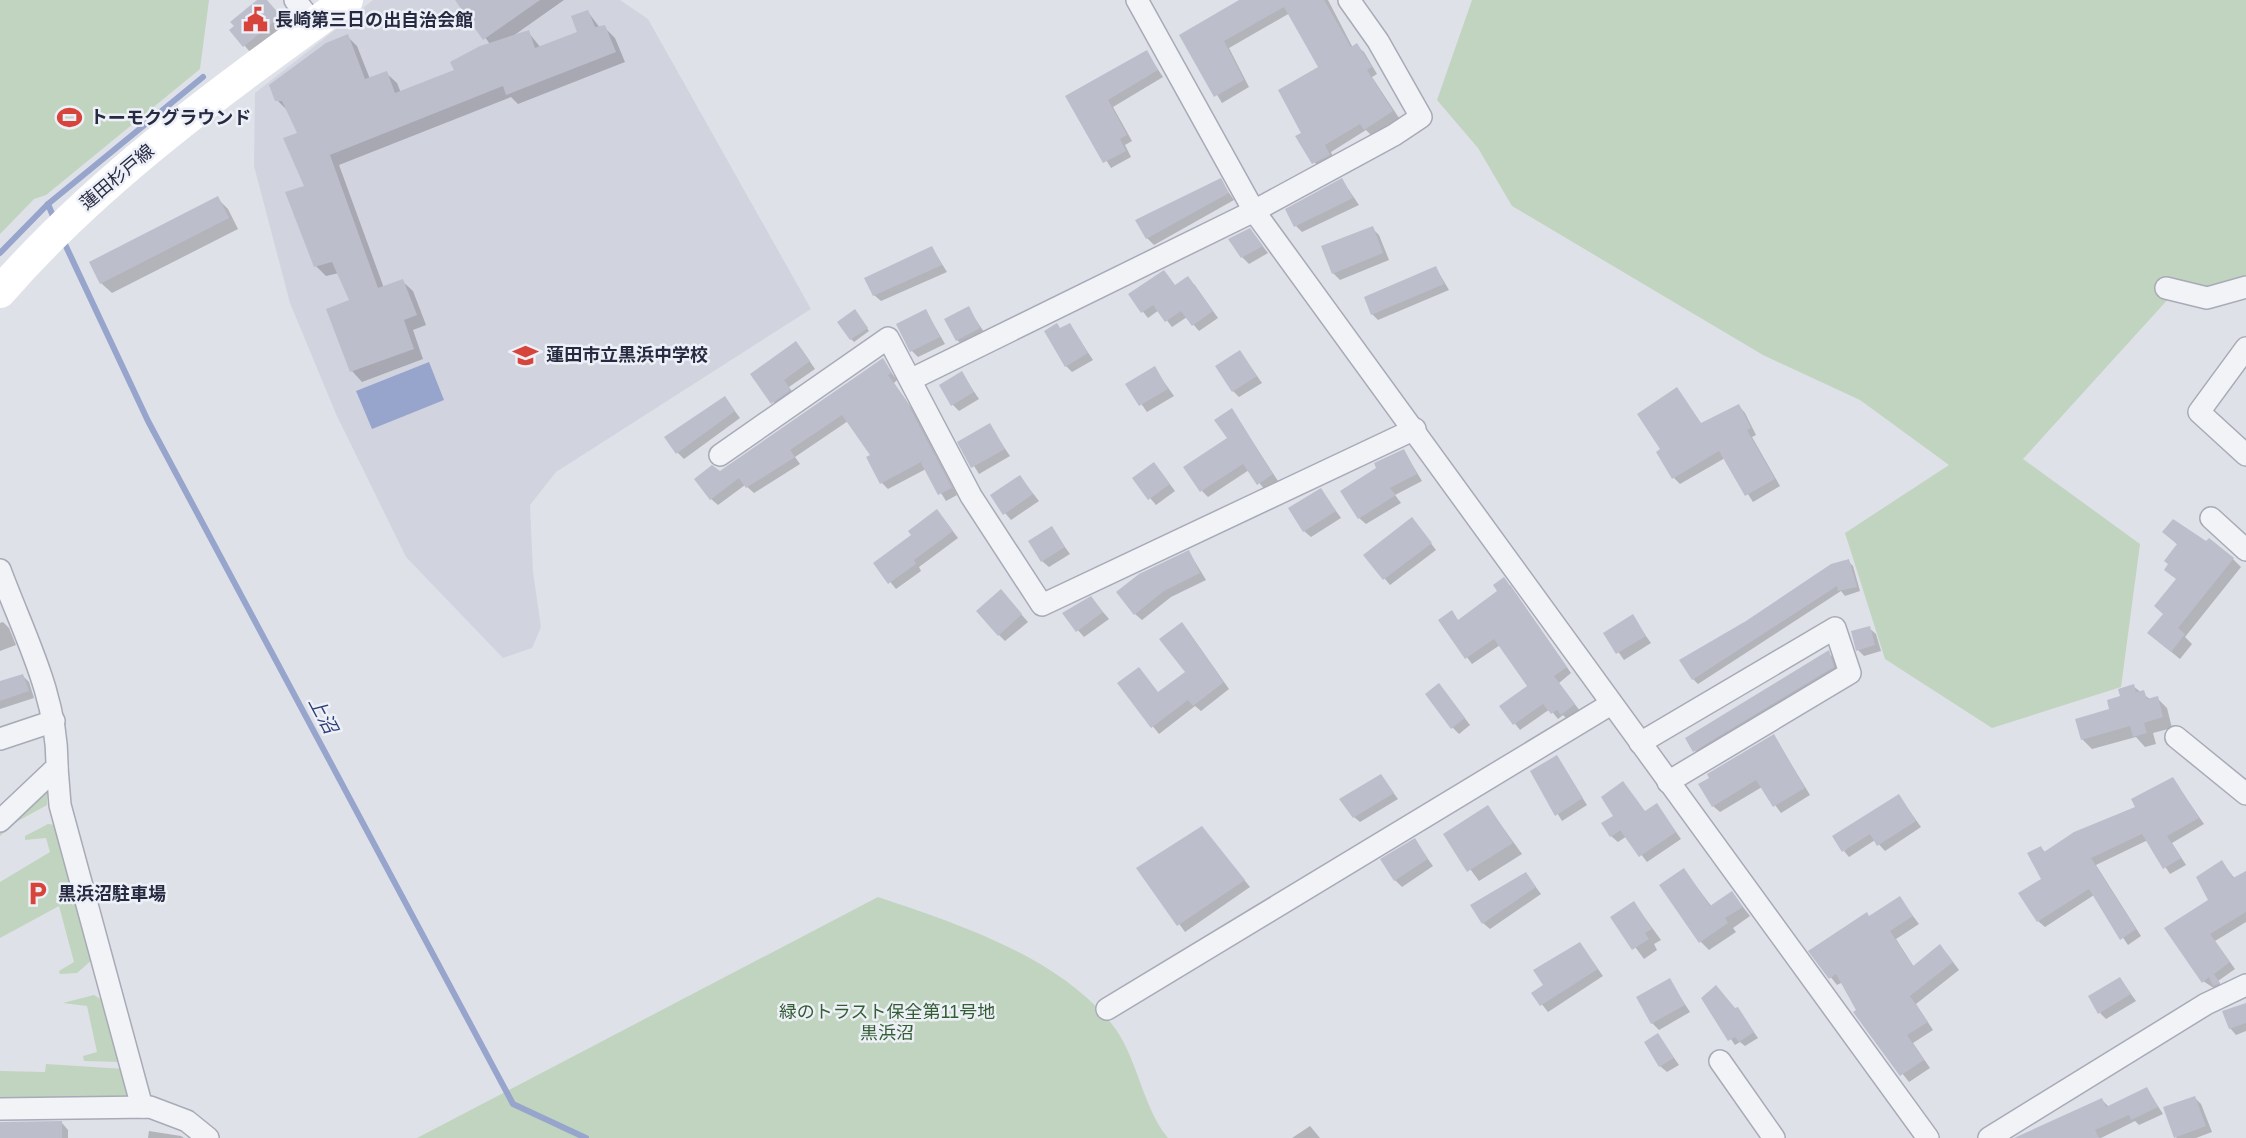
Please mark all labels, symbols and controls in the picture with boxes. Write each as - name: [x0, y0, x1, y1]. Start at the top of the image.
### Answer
- public building icon: 長崎第三日の出自治会館: [241, 6, 269, 34]
- place label: 長崎第三日の出自治会館: [275, 10, 473, 30]
- sports icon: トーモクグラウンド: [56, 104, 84, 132]
- place label: トーモクグラウンド: [90, 108, 251, 128]
- street label: 蓮田杉戸線: [76, 140, 158, 214]
- school or university icon: 蓮田市立黒浜中学校: [512, 341, 540, 369]
- place label: 蓮田市立黒浜中学校: [546, 345, 708, 365]
- water label: 上沼: [305, 693, 343, 739]
- parking icon: 黒浜沼駐車場: [24, 880, 52, 908]
- place label: 黒浜沼駐車場: [58, 884, 166, 904]
- park label: 緑のトラスト保全第11号地 黒浜沼: [779, 1002, 995, 1043]

